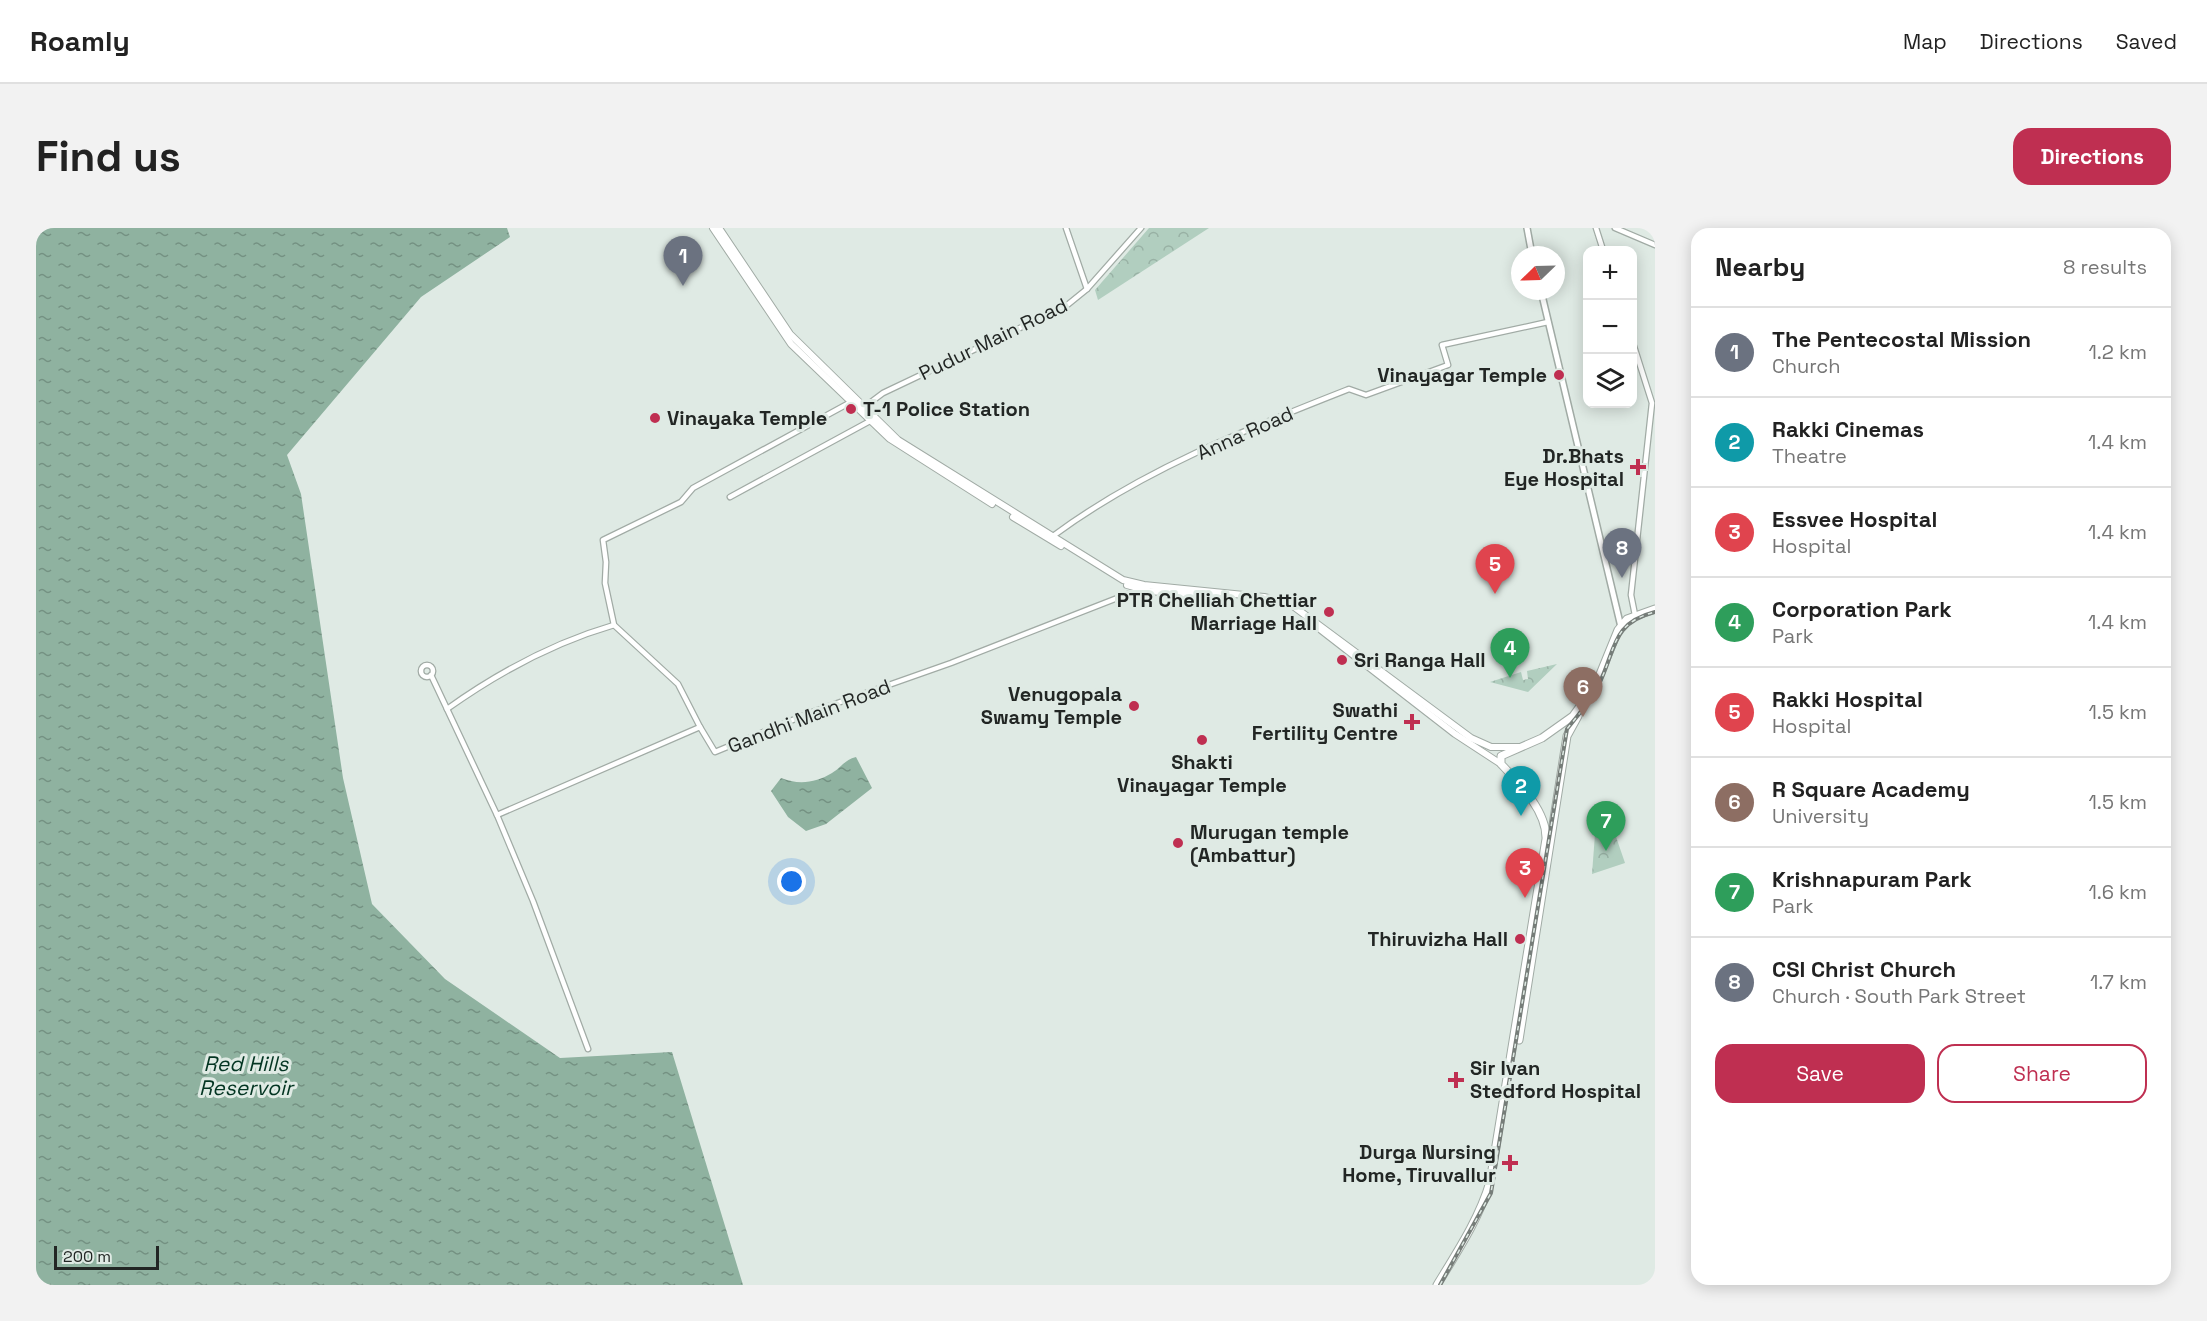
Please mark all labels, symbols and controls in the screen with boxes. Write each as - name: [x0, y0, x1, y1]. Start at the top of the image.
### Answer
- text: Roamly: [30, 23, 130, 59]
- text: Map: [1903, 28, 1947, 55]
- text: Directions: [1980, 28, 2083, 55]
- text: Saved: [2116, 28, 2177, 55]
- button: Directions: [2013, 128, 2171, 185]
- text: Find us: [36, 130, 181, 183]
- pin: 1: [664, 236, 702, 286]
- north arrow: [1511, 246, 1565, 300]
- map controls: [1583, 246, 1637, 408]
- button: +: [1583, 246, 1637, 300]
- text: Nearby: [1715, 250, 1805, 284]
- text: 8 results: [2063, 254, 2147, 280]
- street label: Pudur Main Road: [914, 292, 1072, 386]
- button: −: [1583, 300, 1637, 354]
- text: The Pentecostal Mission: [1772, 325, 2031, 353]
- text: 1: [1730, 339, 1739, 365]
- text: 1.2 km: [2088, 339, 2147, 365]
- text: Church: [1772, 353, 1841, 379]
- button: layers: [1583, 354, 1637, 408]
- place label: Vinayagar Temple: [1377, 362, 1547, 388]
- marker: Vinayagar Temple: [1552, 368, 1566, 382]
- place label: T-1 Police Station: [863, 396, 1030, 422]
- street label: Anna Road: [1193, 400, 1297, 466]
- marker: T-1 Police Station: [844, 402, 858, 416]
- place label: Vinayaka Temple: [667, 405, 827, 431]
- marker: Vinayaka Temple: [648, 411, 662, 425]
- text: Rakki Cinemas: [1772, 415, 1924, 443]
- text: 2: [1729, 429, 1740, 455]
- text: 1.4 km: [2088, 429, 2147, 455]
- place label: Dr.Bhats Eye Hospital: [1504, 443, 1624, 492]
- text: Theatre: [1772, 443, 1847, 469]
- marker: Dr.Bhats Eye Hospital: [1629, 458, 1647, 476]
- text: Essvee Hospital: [1772, 505, 1937, 533]
- text: 3: [1728, 519, 1741, 545]
- text: 1.4 km: [2088, 519, 2147, 545]
- pin: 8: [1602, 528, 1642, 578]
- text: Hospital: [1772, 533, 1851, 559]
- pin: 5: [1476, 544, 1514, 594]
- place label: PTR Chelliah Chettiar Marriage Hall: [1117, 587, 1317, 636]
- text: Corporation Park: [1772, 595, 1952, 623]
- marker: PTR Chelliah Chettiar Marriage Hall: [1322, 605, 1336, 619]
- text: 4: [1728, 609, 1741, 635]
- text: 1.4 km: [2088, 609, 2147, 635]
- text: Park: [1772, 623, 1814, 649]
- pin: 4: [1490, 628, 1530, 678]
- place label: Sri Ranga Hall: [1354, 647, 1486, 673]
- marker: Sri Ranga Hall: [1335, 653, 1349, 667]
- pin: 6: [1564, 668, 1602, 717]
- street label: Gandhi Main Road: [724, 673, 894, 759]
- place label: Venugopala Swamy Temple: [981, 681, 1122, 730]
- text: Rakki Hospital: [1772, 685, 1923, 713]
- place label: Swathi Fertility Centre: [1252, 697, 1398, 746]
- marker: Venugopala Swamy Temple: [1127, 699, 1141, 713]
- text: 5: [1729, 699, 1741, 725]
- text: 1.5 km: [2089, 699, 2147, 725]
- marker: Swathi Fertility Centre: [1403, 713, 1421, 731]
- text: Hospital: [1772, 713, 1851, 739]
- marker: Shakti Vinayagar Temple: [1195, 733, 1209, 747]
- place label: Shakti Vinayagar Temple: [1117, 749, 1287, 798]
- pin: 2: [1502, 766, 1540, 816]
- text: R Square Academy: [1772, 775, 1970, 803]
- text: 6: [1728, 789, 1741, 815]
- text: 1.5 km: [2089, 789, 2147, 815]
- pin: 7: [1586, 802, 1626, 851]
- text: University: [1772, 803, 1869, 829]
- place label: Murugan temple (Ambattur): [1190, 819, 1349, 868]
- marker: Murugan temple (Ambattur): [1171, 836, 1185, 850]
- pin: 3: [1506, 848, 1544, 898]
- text: Krishnapuram Park: [1772, 865, 1972, 893]
- your location: [777, 867, 806, 896]
- text: 7: [1729, 879, 1740, 905]
- text: 1.6 km: [2088, 879, 2147, 905]
- text: Park: [1772, 893, 1814, 919]
- place label: Thiruvizha Hall: [1367, 926, 1508, 952]
- marker: Thiruvizha Hall: [1513, 932, 1527, 946]
- text: CSI Christ Church: [1772, 955, 1956, 983]
- text: 8: [1729, 969, 1741, 995]
- text: 1.7 km: [2090, 969, 2147, 995]
- text: Church · South Park Street: [1772, 983, 2026, 1009]
- button: Save: [1715, 1044, 1925, 1103]
- button: Share: [1937, 1044, 2147, 1103]
- water label: Red Hills Reservoir: [199, 1050, 295, 1101]
- place label: Sir Ivan Stedford Hospital: [1470, 1055, 1641, 1104]
- marker: Sir Ivan Stedford Hospital: [1447, 1071, 1465, 1089]
- place label: Durga Nursing Home, Tiruvallur: [1342, 1139, 1496, 1188]
- marker: Durga Nursing Home, Tiruvallur: [1501, 1154, 1519, 1172]
- scale bar: [54, 1243, 159, 1270]
- text: 200 m: [63, 1246, 111, 1267]

